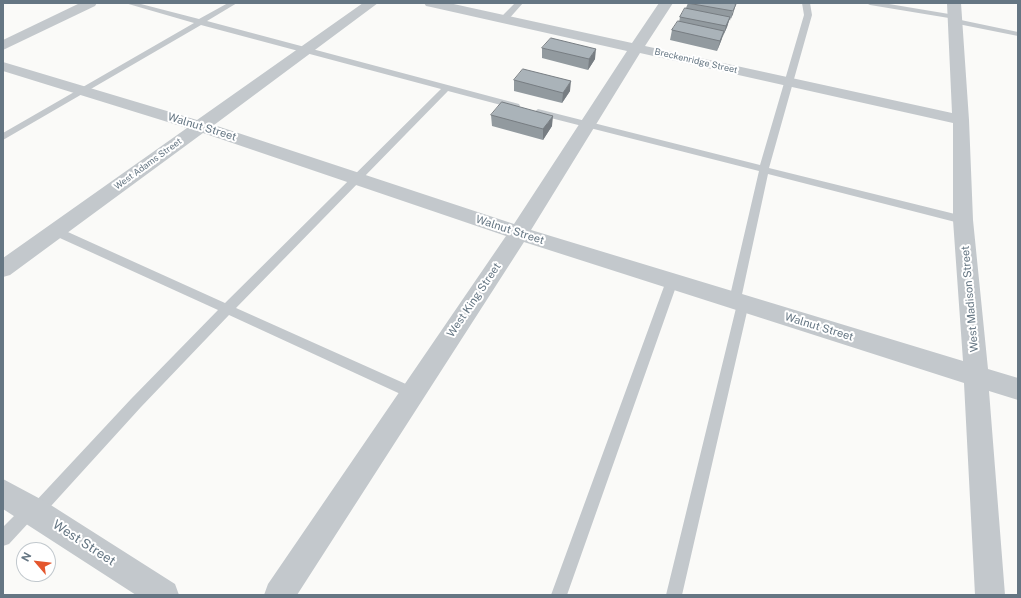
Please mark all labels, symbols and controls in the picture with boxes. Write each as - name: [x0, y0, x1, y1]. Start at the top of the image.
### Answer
- street label: Breckenridge Street: [654, 46, 738, 76]
- street label: Walnut Street: [166, 110, 238, 144]
- street label: West Adams Street: [112, 136, 184, 192]
- street label: Walnut Street: [474, 213, 546, 247]
- street label: West Madison Street: [959, 245, 981, 353]
- street label: West King Street: [444, 260, 504, 340]
- street label: Walnut Street: [783, 310, 855, 344]
- street label: West Street: [50, 517, 118, 569]
- north arrow: [16, 542, 56, 582]
- text: N: [19, 550, 34, 563]

